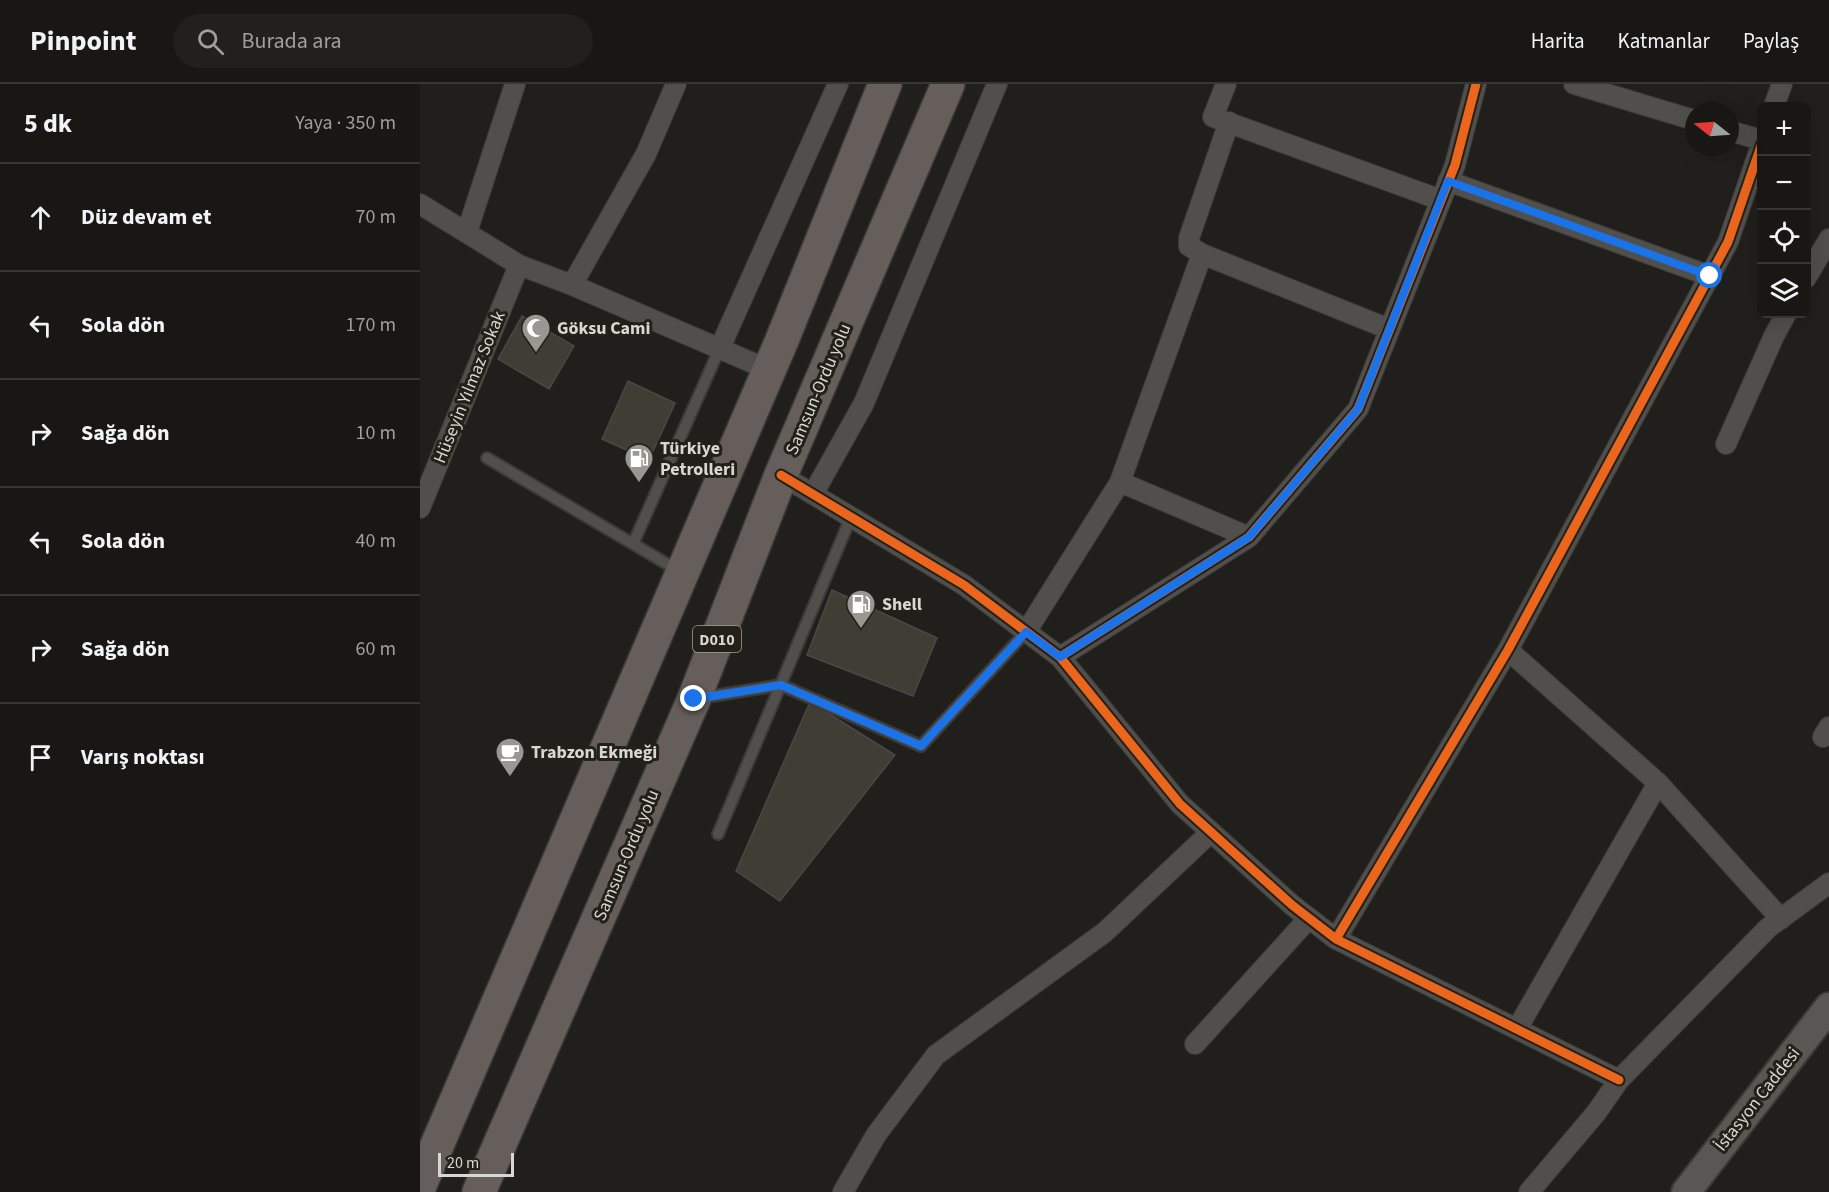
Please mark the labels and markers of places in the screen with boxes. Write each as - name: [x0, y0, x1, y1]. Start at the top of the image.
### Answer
- mosque icon: Göksu Cami: [520, 312, 552, 354]
- place label: Göksu Cami: [557, 316, 651, 341]
- place label: Türkiye Petrolleri: [660, 436, 735, 482]
- fuel station icon: Türkiye Petrolleri: [623, 442, 655, 484]
- fuel station icon: Shell: [845, 588, 877, 630]
- place label: Shell: [882, 592, 922, 617]
- cafe icon: Trabzon Ekmeği: [494, 736, 526, 778]
- place label: Trabzon Ekmeği: [531, 740, 657, 765]

